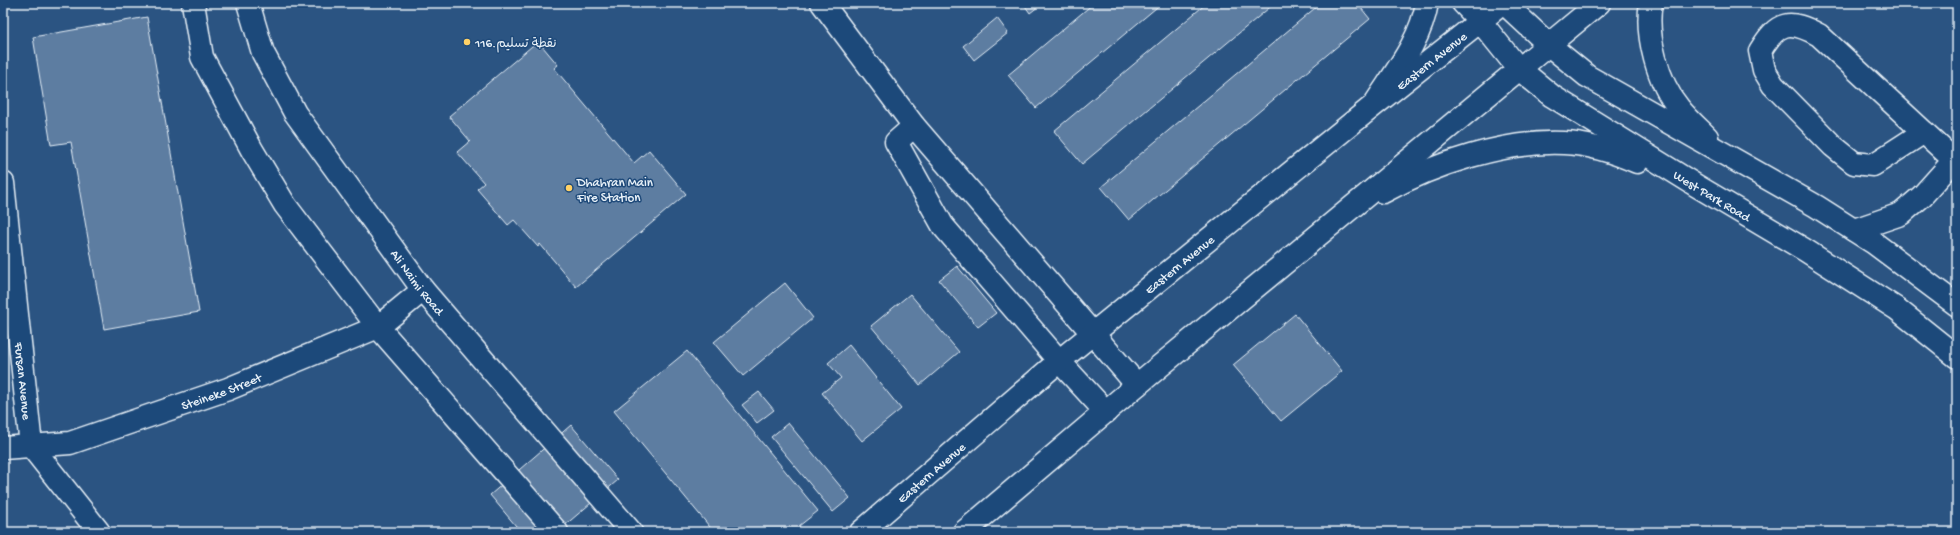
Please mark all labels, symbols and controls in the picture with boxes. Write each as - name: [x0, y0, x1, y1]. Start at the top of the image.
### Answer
- street label: Eastern Avenue: [1394, 30, 1471, 94]
- marker: نقطة تسليم.116: [462, 37, 472, 47]
- place label: نقطة تسليم.116: [474, 37, 556, 53]
- street label: West Park Road: [1670, 168, 1754, 227]
- place label: Dhahran Main Fire Station: [576, 176, 654, 206]
- marker: Dhahran Main Fire Station: [564, 183, 574, 193]
- street label: Eastern Avenue: [1143, 233, 1218, 298]
- street label: Ali Naimi Road: [386, 247, 447, 320]
- street label: Fursan Avenue: [10, 341, 33, 421]
- street label: Steineke Street: [180, 370, 266, 414]
- street label: Eastern Avenue: [895, 440, 970, 507]

